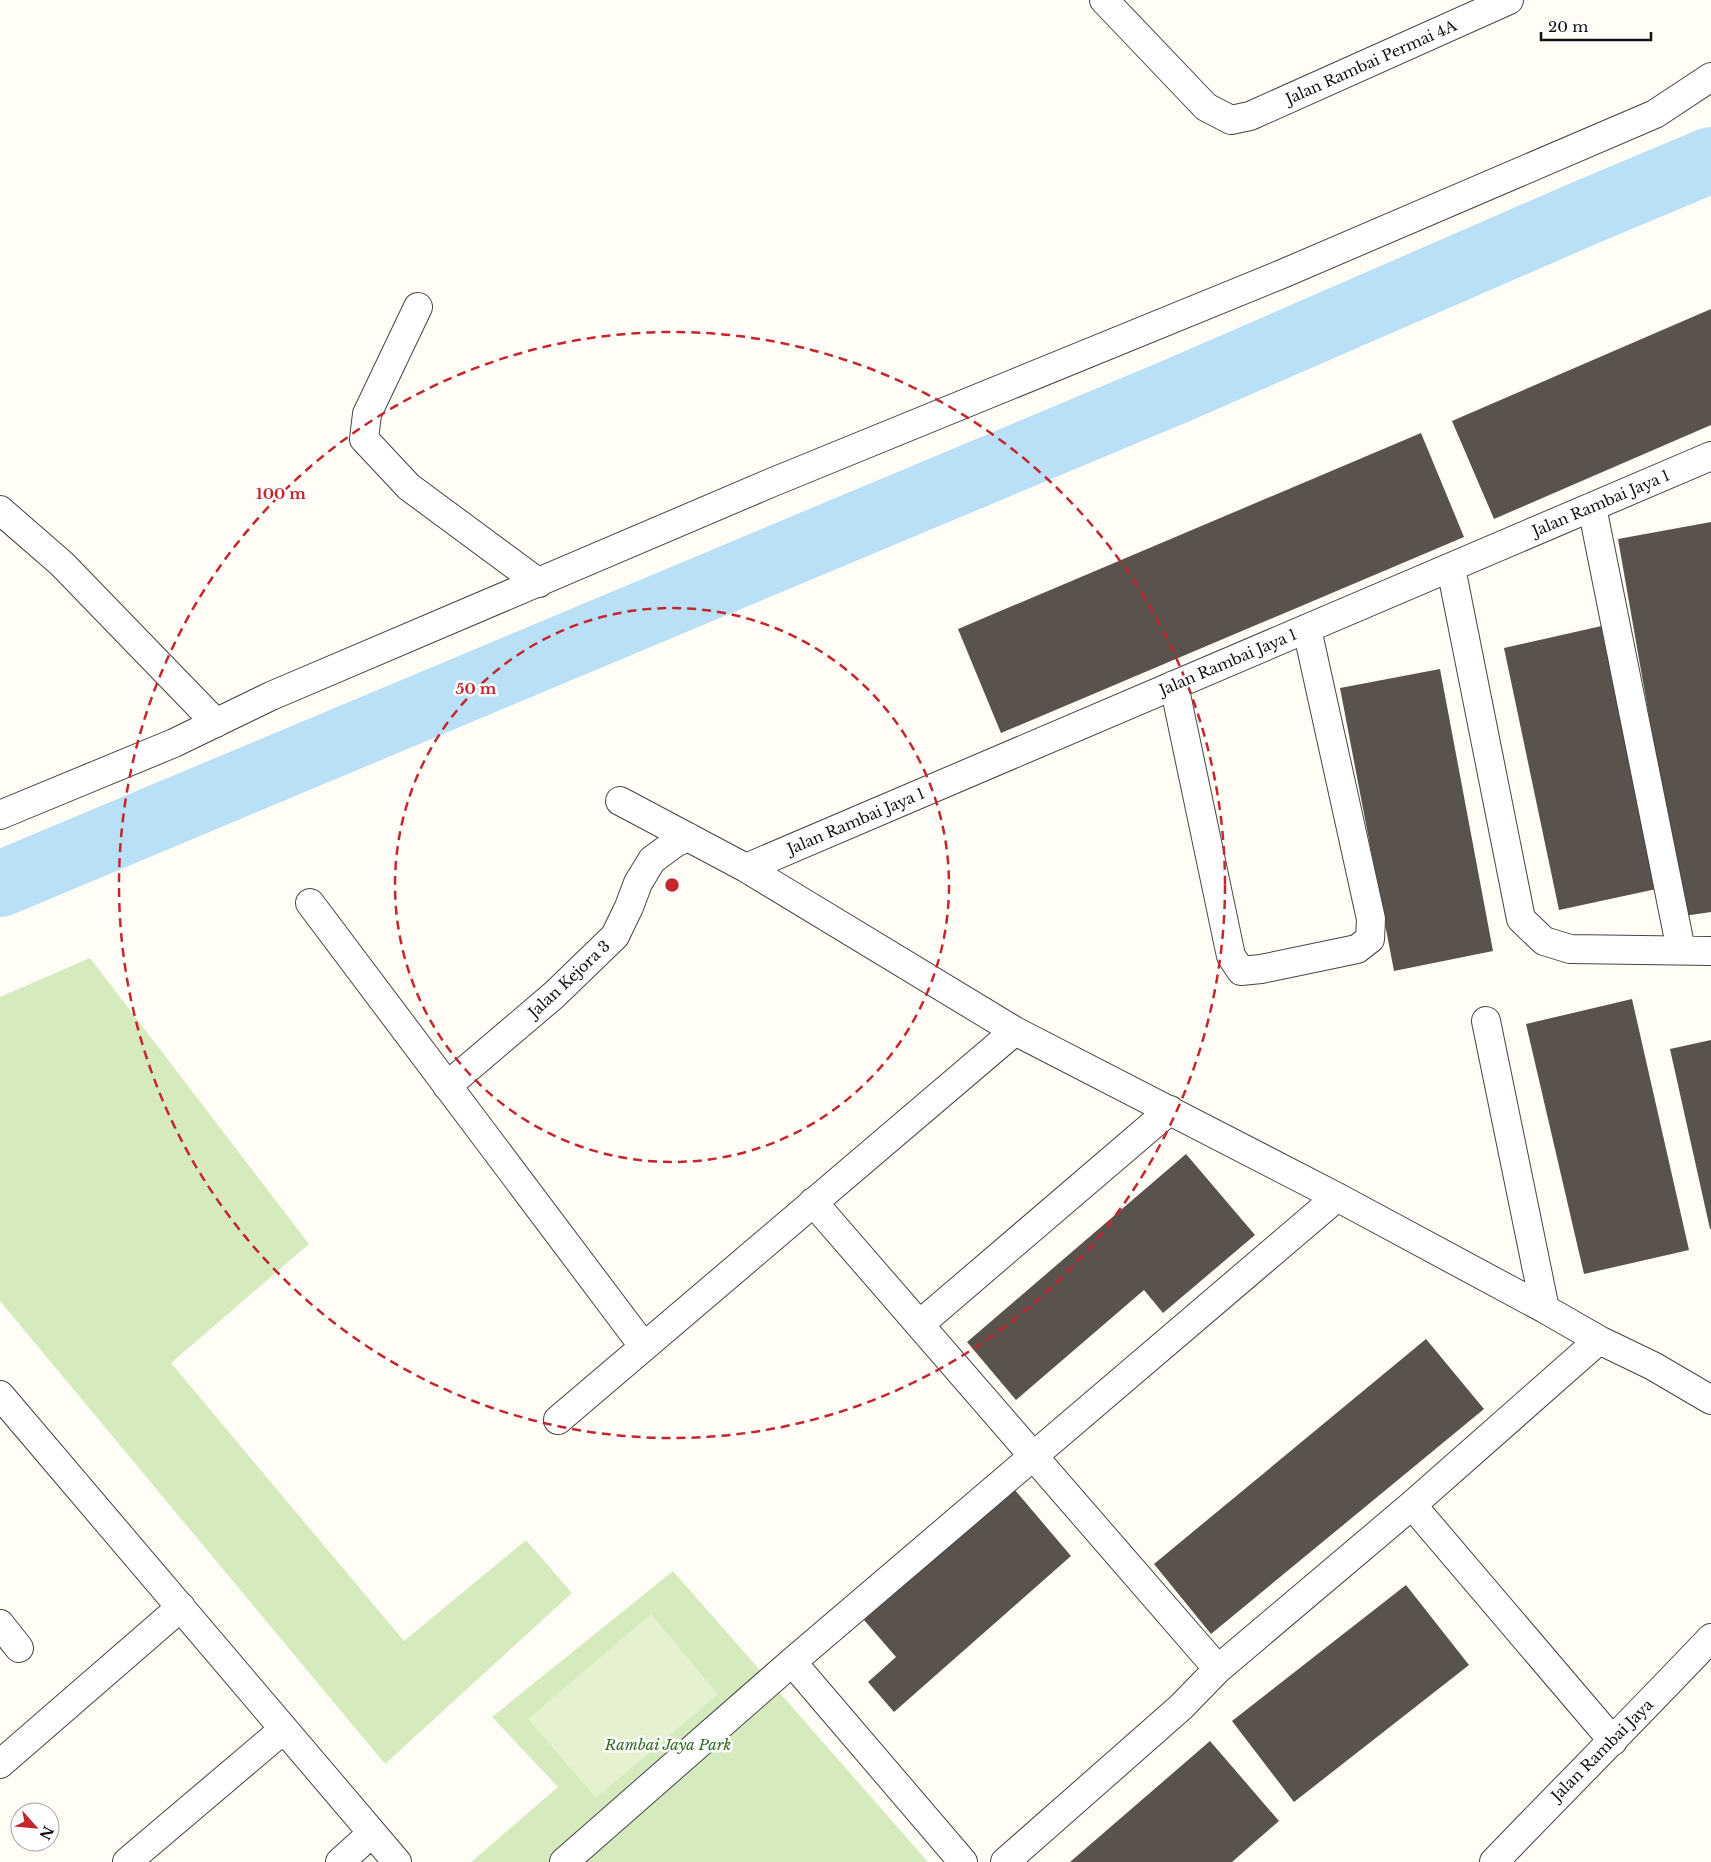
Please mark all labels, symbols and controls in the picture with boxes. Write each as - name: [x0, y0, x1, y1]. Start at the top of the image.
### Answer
- scale bar: [1541, 10, 1651, 42]
- street label: Jalan Rambai Permai 4A: [1281, 16, 1460, 109]
- text: 20 m: [1548, 17, 1588, 36]
- street label: Jalan Rambai Jaya 1: [1528, 465, 1673, 541]
- text: 100 m: [256, 484, 306, 503]
- street label: Jalan Rambai Jaya 1: [1155, 624, 1300, 700]
- text: 50 m: [456, 679, 497, 698]
- street label: Jalan Rambai Jaya 1: [783, 783, 928, 859]
- centre of rings: [663, 876, 681, 894]
- street label: Jalan Kejora 3: [523, 936, 614, 1023]
- street label: Jalan Rambai Jaya: [1546, 1695, 1657, 1806]
- park label: Rambai Jaya Park: [604, 1735, 731, 1754]
- north arrow: [10, 1802, 60, 1852]
- text: N: [36, 1823, 58, 1843]

